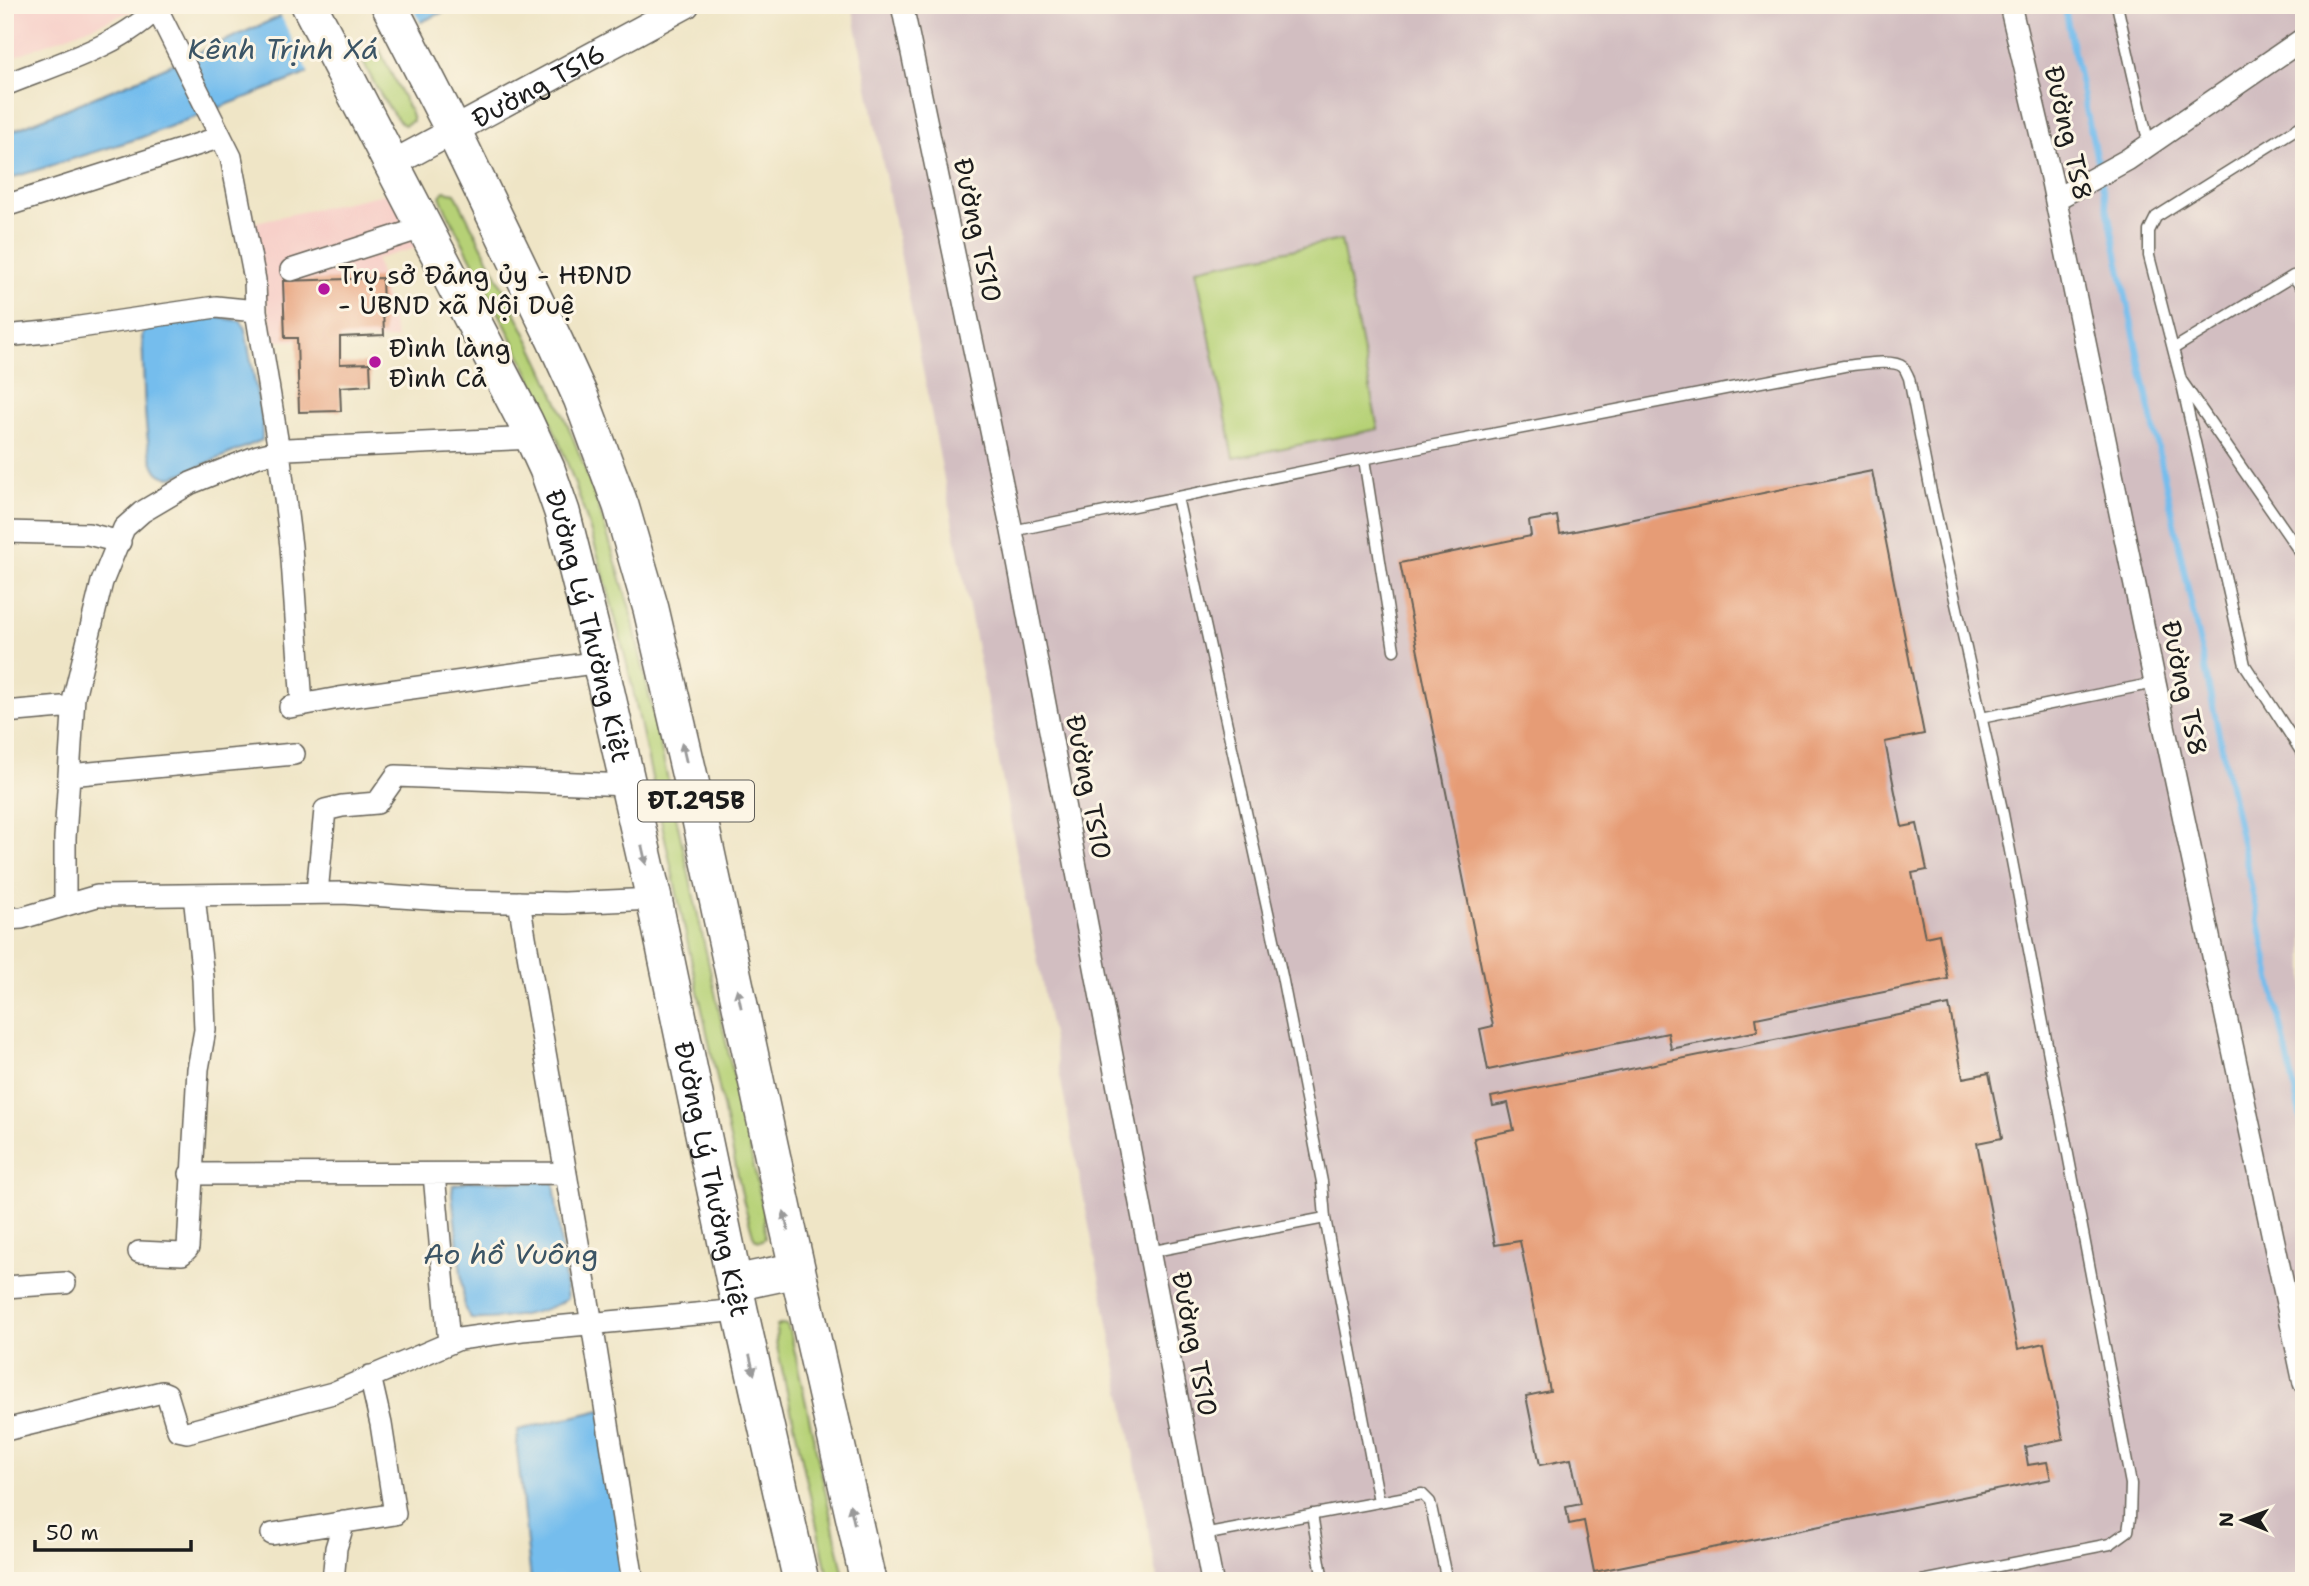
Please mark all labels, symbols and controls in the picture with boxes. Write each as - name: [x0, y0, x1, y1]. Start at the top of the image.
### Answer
- water label: Kênh Trịnh Xá: [187, 30, 379, 68]
- street label: Đường TS16: [465, 35, 611, 135]
- street label: Đường TS8: [2036, 62, 2102, 204]
- street label: Đường TS10: [946, 155, 1010, 305]
- place label: Trụ sở Đảng ủy - HĐND - UBND xã Nội Duệ: [338, 257, 632, 322]
- marker: Trụ sở Đảng ủy - HĐND - UBND xã Nội Duệ: [316, 281, 332, 297]
- place label: Đình làng Đình Cả: [389, 330, 511, 395]
- marker: Đình làng Đình Cả: [367, 354, 383, 370]
- street label: Đường Lý Thường Kiệt: [538, 484, 640, 766]
- street label: Đường TS8: [2154, 617, 2216, 759]
- street label: Đường TS10: [1058, 712, 1120, 862]
- one-way arrow: [679, 741, 690, 763]
- road number: ĐT.295B: [638, 780, 754, 822]
- one-way arrow: [638, 844, 649, 866]
- one-way arrow: [733, 987, 744, 1009]
- street label: Đường Lý Thường Kiệt: [667, 1038, 759, 1320]
- one-way arrow: [781, 1210, 792, 1232]
- water label: Ao hồ Vuông: [423, 1235, 599, 1273]
- street label: Đường TS10: [1164, 1269, 1226, 1419]
- one-way arrow: [747, 1354, 758, 1376]
- north arrow: [2208, 1484, 2278, 1554]
- one-way arrow: [847, 1503, 858, 1525]
- scale bar: [35, 1509, 191, 1553]
- text: N: [2214, 1512, 2239, 1527]
- text: 50 m: [46, 1519, 99, 1547]

